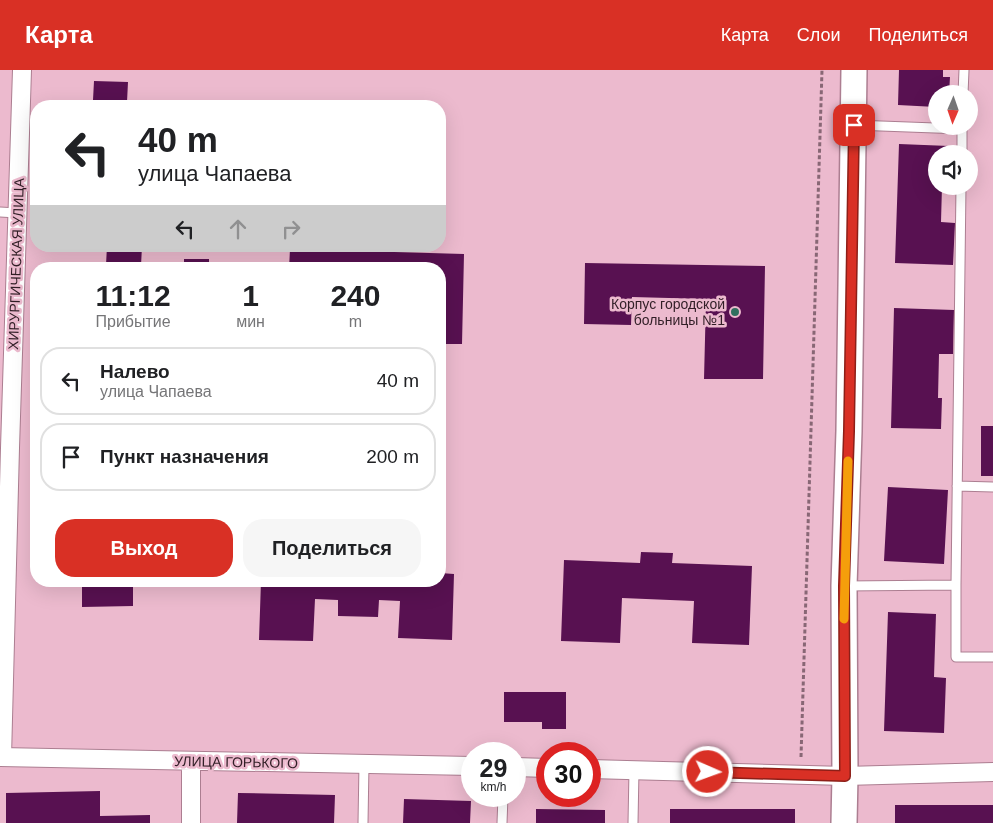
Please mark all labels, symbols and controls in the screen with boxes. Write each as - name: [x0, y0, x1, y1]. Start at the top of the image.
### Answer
- text: Карта: [25, 21, 93, 48]
- text: Карта: [721, 25, 769, 45]
- text: Слои: [797, 25, 841, 45]
- text: Поделиться: [869, 25, 968, 45]
- north arrow: [928, 85, 978, 135]
- map controls: [928, 85, 978, 195]
- pin: [833, 104, 875, 146]
- icon: arrive: [840, 111, 868, 139]
- icon: left: [55, 120, 120, 185]
- text: 40 m: [138, 120, 218, 159]
- button: sound: [928, 145, 978, 195]
- text: улица Чапаева: [138, 161, 292, 186]
- street label: ХИРУРГИЧЕСКАЯ УЛИЦА: [5, 177, 27, 350]
- icon: left: [171, 215, 199, 243]
- icon: ahead: [224, 215, 252, 243]
- icon: right: [277, 215, 305, 243]
- text: 11:12: [96, 279, 171, 312]
- text: 1: [242, 279, 259, 312]
- text: 240: [330, 279, 380, 312]
- place label: Корпус городской больницы №1: [611, 296, 725, 328]
- marker: Корпус городской больницы №1: [729, 306, 741, 318]
- text: Прибытие: [95, 313, 171, 330]
- text: мин: [236, 313, 265, 330]
- text: m: [349, 313, 362, 330]
- text: Налево: [100, 361, 170, 382]
- icon: left: [57, 367, 85, 395]
- text: 40 m: [377, 370, 419, 391]
- text: улица Чапаева: [100, 383, 212, 400]
- icon: arrive: [57, 443, 85, 471]
- text: Пункт назначения: [100, 446, 269, 467]
- text: 200 m: [366, 446, 419, 467]
- button: Выход: [55, 519, 233, 577]
- button: Поделиться: [243, 519, 421, 577]
- speed limit sign: 30: [536, 742, 601, 807]
- position arrow: [681, 745, 733, 797]
- street label: УЛИЦА ГОРЬКОГО: [174, 753, 298, 771]
- text: 29: [480, 754, 507, 782]
- text: km/h: [480, 780, 507, 794]

